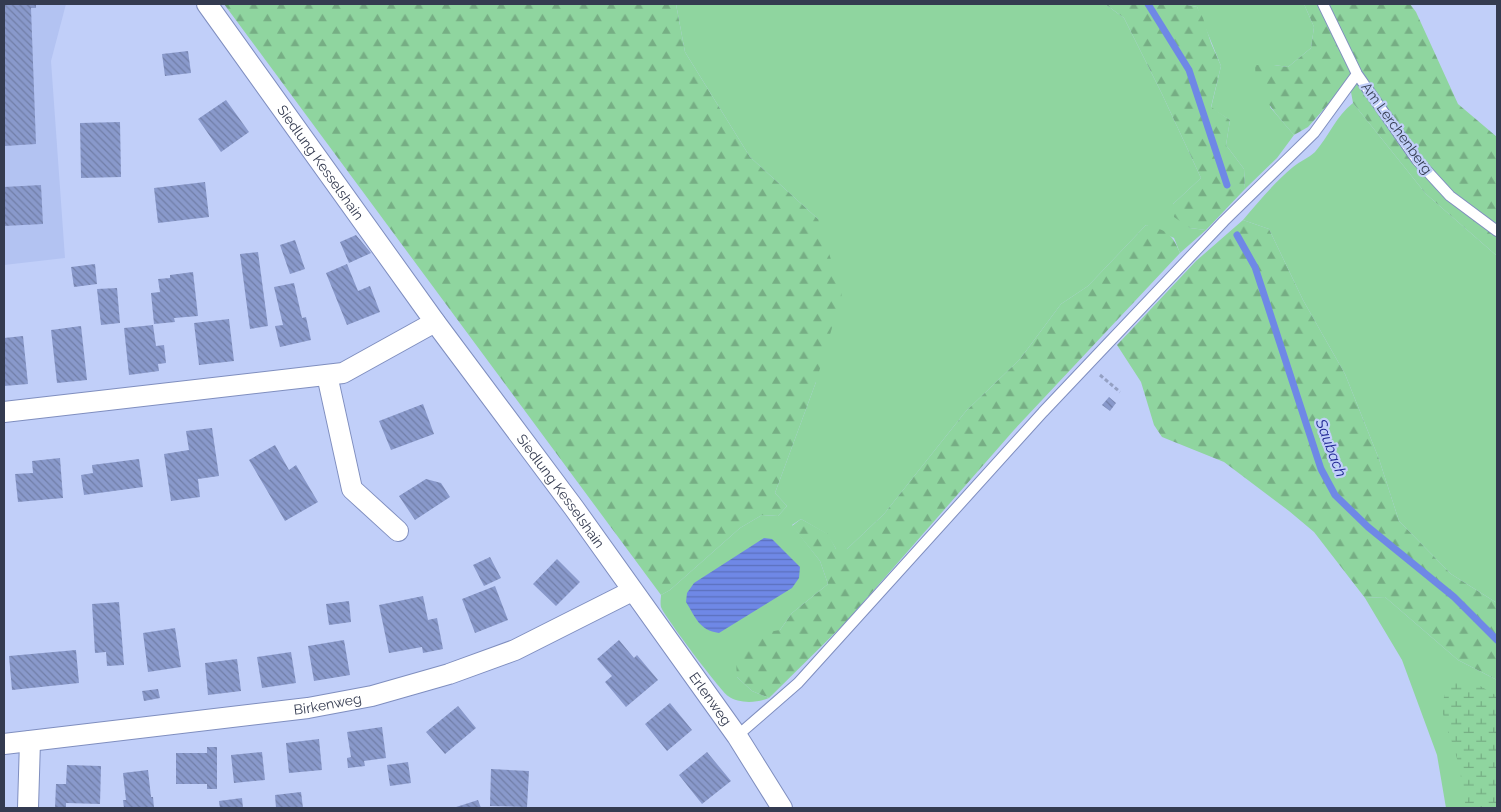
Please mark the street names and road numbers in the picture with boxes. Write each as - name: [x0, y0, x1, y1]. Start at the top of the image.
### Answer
- street label: Am Lerchenberg: [1358, 79, 1436, 177]
- street label: Siedlung Kesselshain: [274, 102, 367, 223]
- street label: Siedlung Kesselshain: [514, 431, 608, 551]
- street label: Erlenweg: [686, 669, 735, 728]
- street label: Birkenweg: [293, 690, 363, 718]

